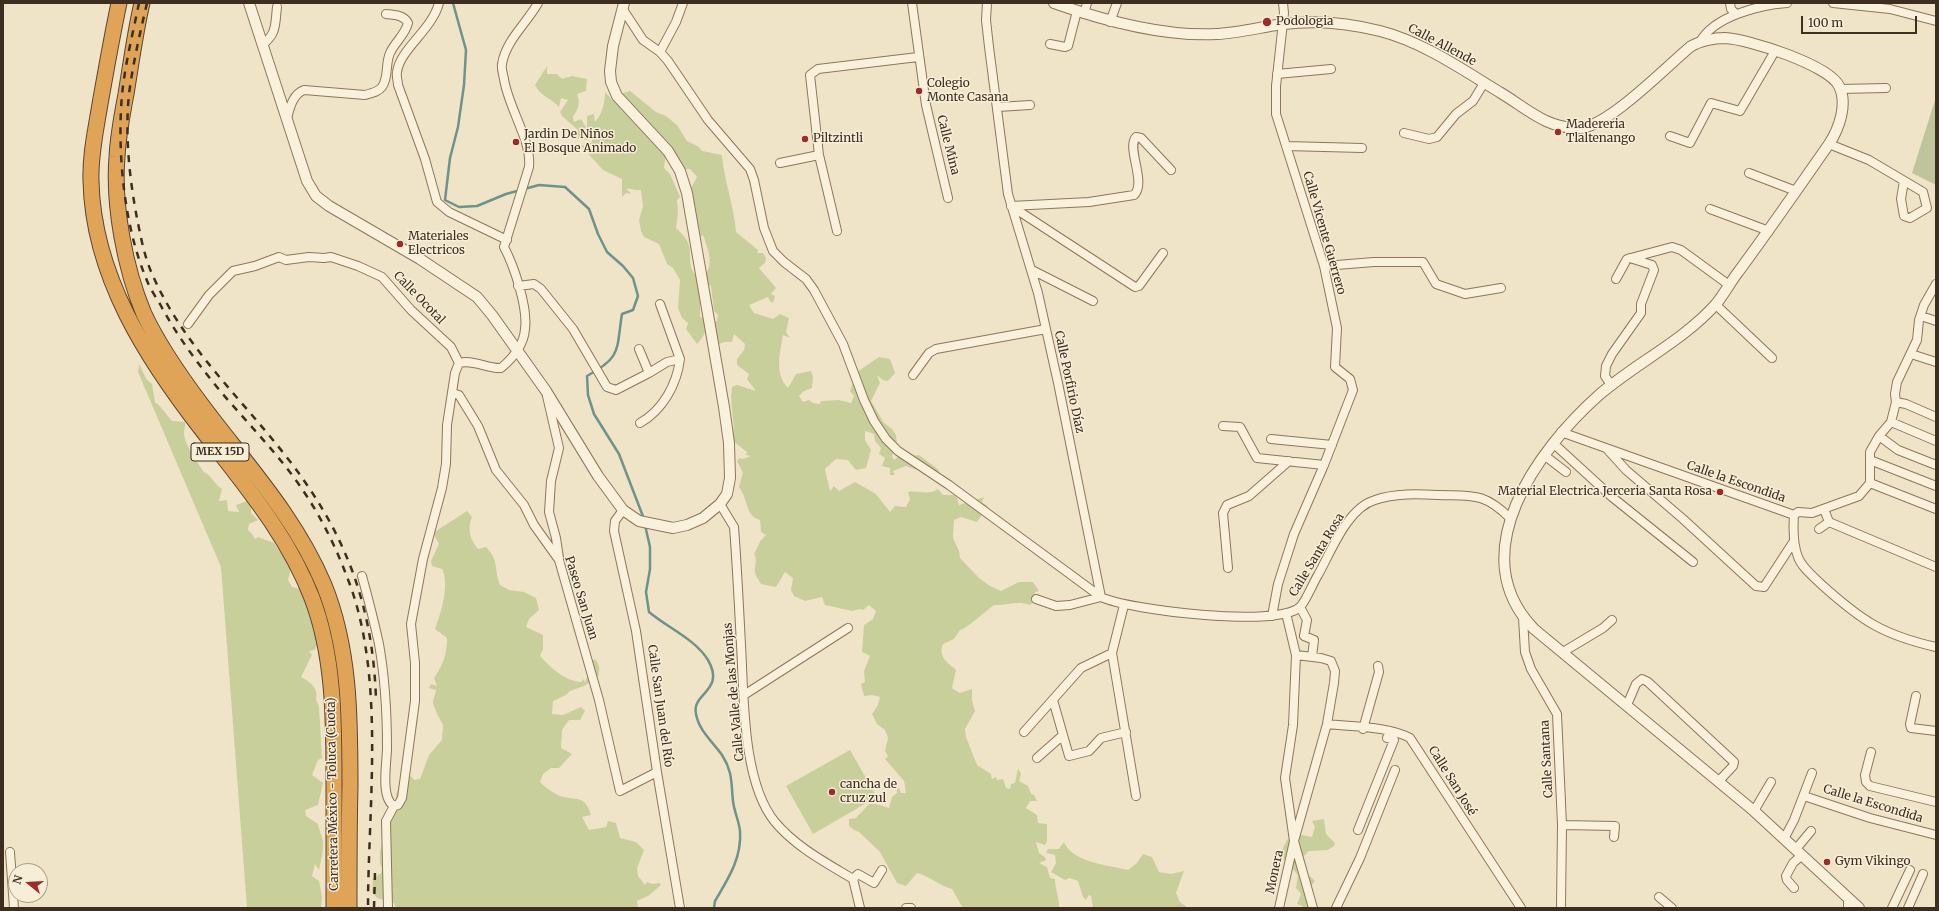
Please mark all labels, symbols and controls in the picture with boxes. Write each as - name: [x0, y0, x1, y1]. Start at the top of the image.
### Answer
- scale bar: [1803, 8, 1919, 34]
- place label: Podologia: [1276, 15, 1333, 29]
- text: 100 m: [1808, 15, 1843, 30]
- marker: Podologia: [1261, 16, 1273, 28]
- street label: Calle Allende: [1406, 21, 1478, 69]
- place label: Colegio Monte Casana: [927, 77, 1008, 105]
- marker: Colegio Monte Casana: [914, 86, 924, 96]
- street label: Calle Mina: [934, 114, 962, 176]
- place label: Madereria Tlaltenango: [1566, 118, 1635, 146]
- marker: Madereria Tlaltenango: [1553, 127, 1563, 137]
- place label: Jardin De Niños El Bosque Animado: [524, 128, 636, 156]
- place label: Piltzintli: [813, 132, 863, 146]
- marker: Piltzintli: [800, 134, 810, 144]
- marker: Jardin De Niños El Bosque Animado: [511, 137, 521, 147]
- street label: Calle Vicente Guerrero: [1300, 170, 1348, 296]
- place label: Materiales Electricos: [408, 230, 469, 258]
- marker: Materiales Electricos: [395, 239, 405, 249]
- street label: Calle Ocotal: [390, 269, 448, 327]
- street label: Calle Porfirio Díaz: [1051, 329, 1087, 435]
- road number: MEX 15D: [191, 443, 249, 461]
- street label: Calle la Escondida: [1685, 458, 1787, 506]
- place label: Material Electrica Jerceria Santa Rosa: [1498, 485, 1712, 499]
- marker: Material Electrica Jerceria Santa Rosa: [1715, 487, 1725, 497]
- street label: Calle Santa Rosa: [1287, 511, 1347, 599]
- street label: Paseo San Juan: [561, 554, 601, 642]
- street label: Calle Valle de las Monjas: [721, 622, 747, 762]
- street label: Calle San Juan del Río: [644, 644, 676, 768]
- street label: Carretera México - Toluca (Cuota): [324, 697, 342, 891]
- street label: Calle Santana: [1538, 720, 1556, 798]
- street label: Calle San José: [1425, 744, 1479, 818]
- place label: cancha de cruz zul: [840, 778, 897, 806]
- street label: Calle la Escondida: [1821, 782, 1925, 826]
- marker: cancha de cruz zul: [827, 787, 837, 797]
- street label: Monera: [1263, 849, 1287, 895]
- place label: Gym Vikingo: [1835, 855, 1911, 869]
- marker: Gym Vikingo: [1822, 857, 1832, 867]
- north arrow: [8, 863, 48, 903]
- text: N: [10, 873, 26, 886]

